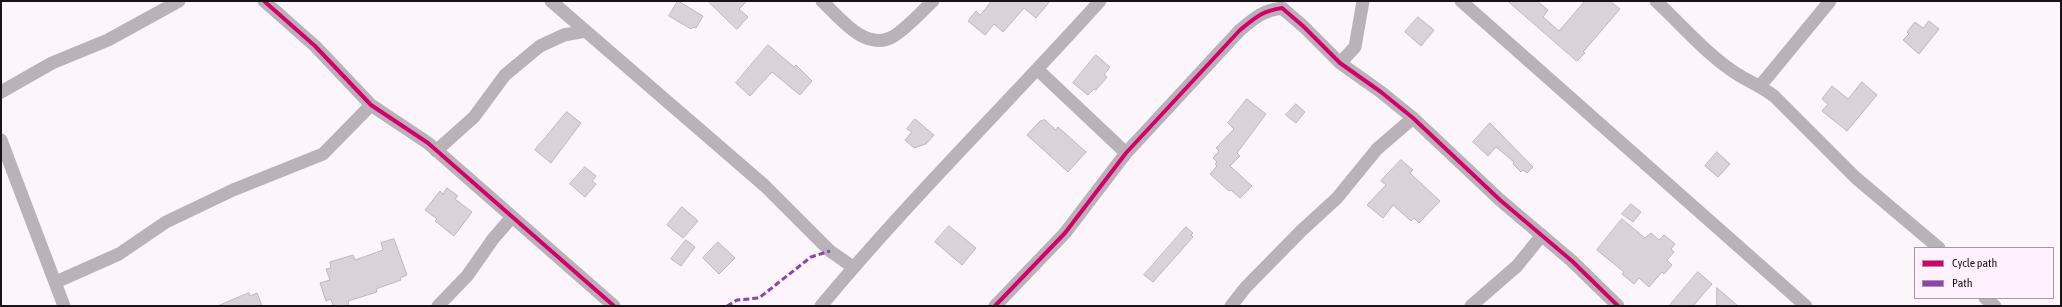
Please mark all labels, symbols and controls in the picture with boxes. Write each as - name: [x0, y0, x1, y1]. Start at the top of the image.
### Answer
- legend: [1914, 247, 2054, 299]
- text: Cycle path: [1952, 256, 1997, 270]
- text: Path: [1952, 276, 1973, 290]

